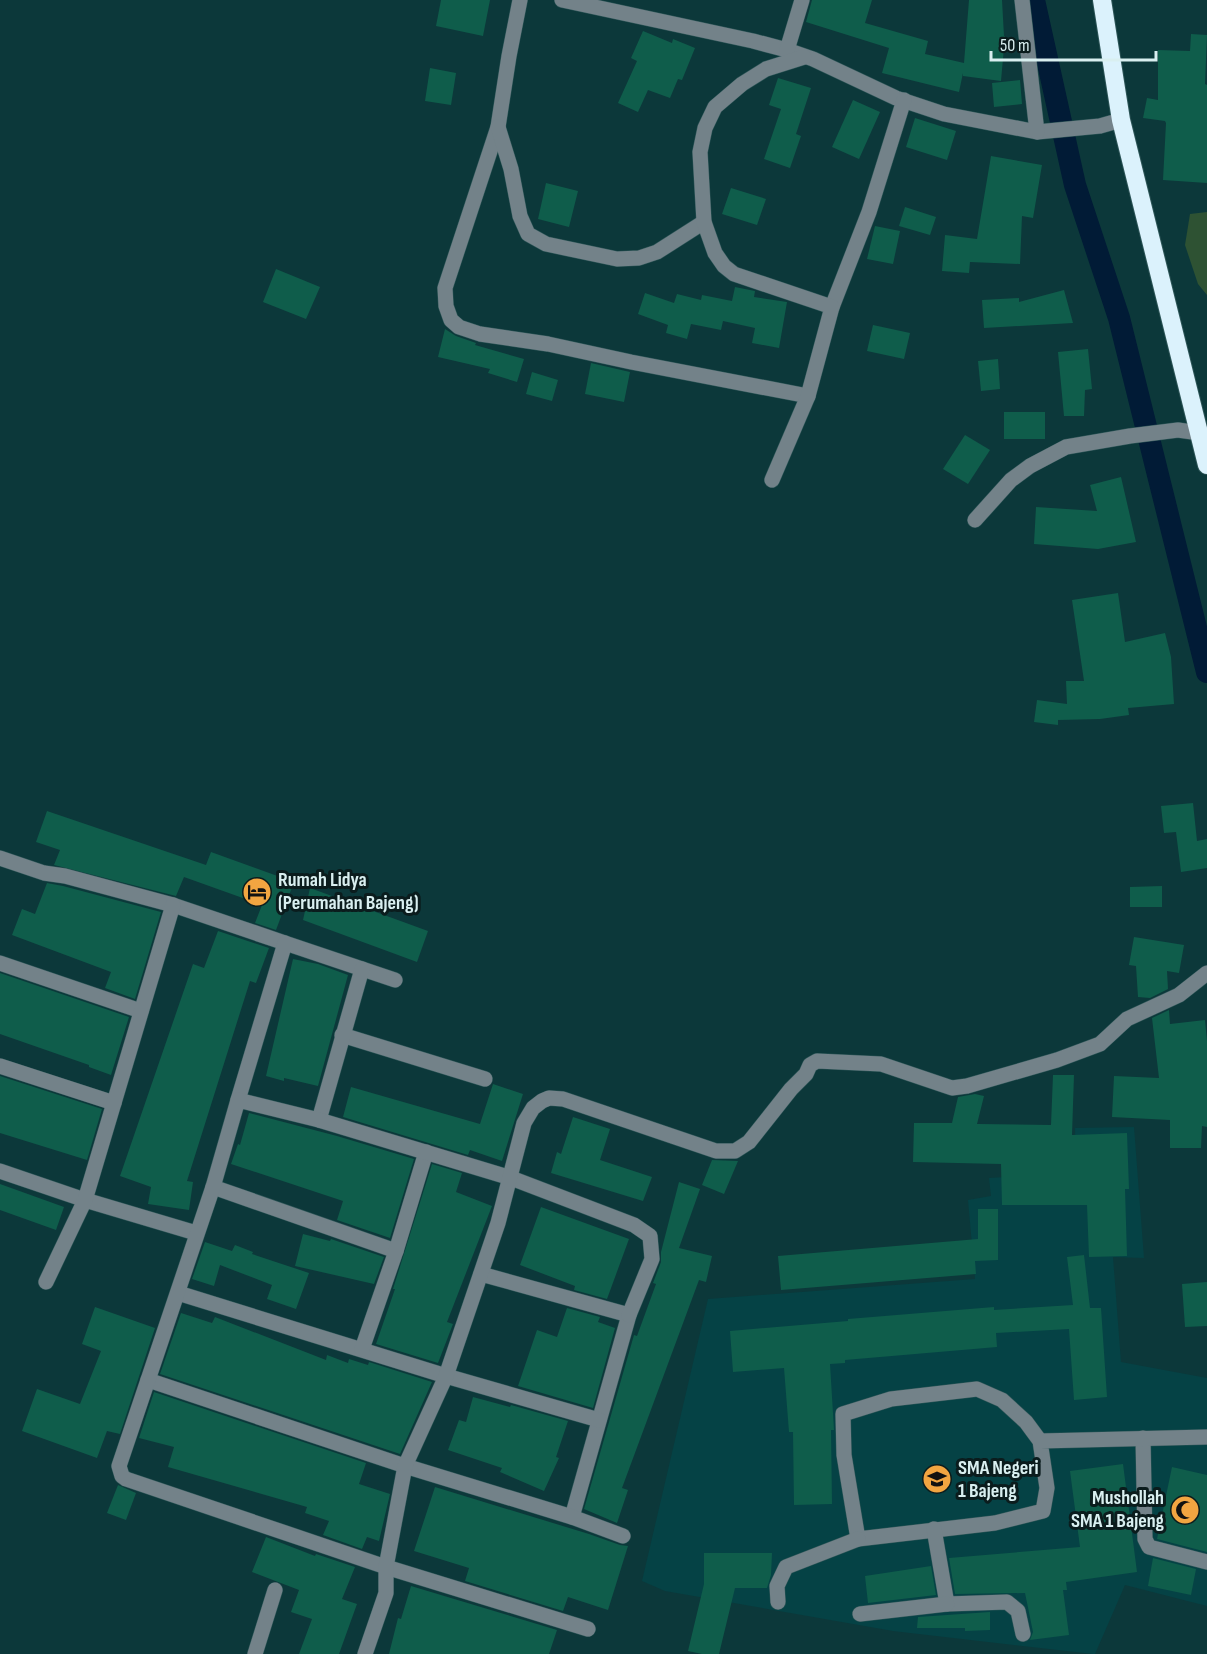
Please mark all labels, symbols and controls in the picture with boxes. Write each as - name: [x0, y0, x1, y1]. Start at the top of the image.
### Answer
- scale bar: [991, 24, 1156, 62]
- text: 50 m: [1000, 35, 1030, 56]
- place label: Rumah Lidya (Perumahan Bajeng): [278, 868, 419, 915]
- hotel icon: Rumah Lidya (Perumahan Bajeng): [241, 876, 273, 908]
- place label: SMA Negeri 1 Bajeng: [958, 1456, 1039, 1503]
- school or university icon: SMA Negeri 1 Bajeng: [921, 1463, 953, 1495]
- place label: Mushollah SMA 1 Bajeng: [1071, 1486, 1165, 1533]
- mosque icon: Mushollah SMA 1 Bajeng: [1169, 1494, 1201, 1526]

